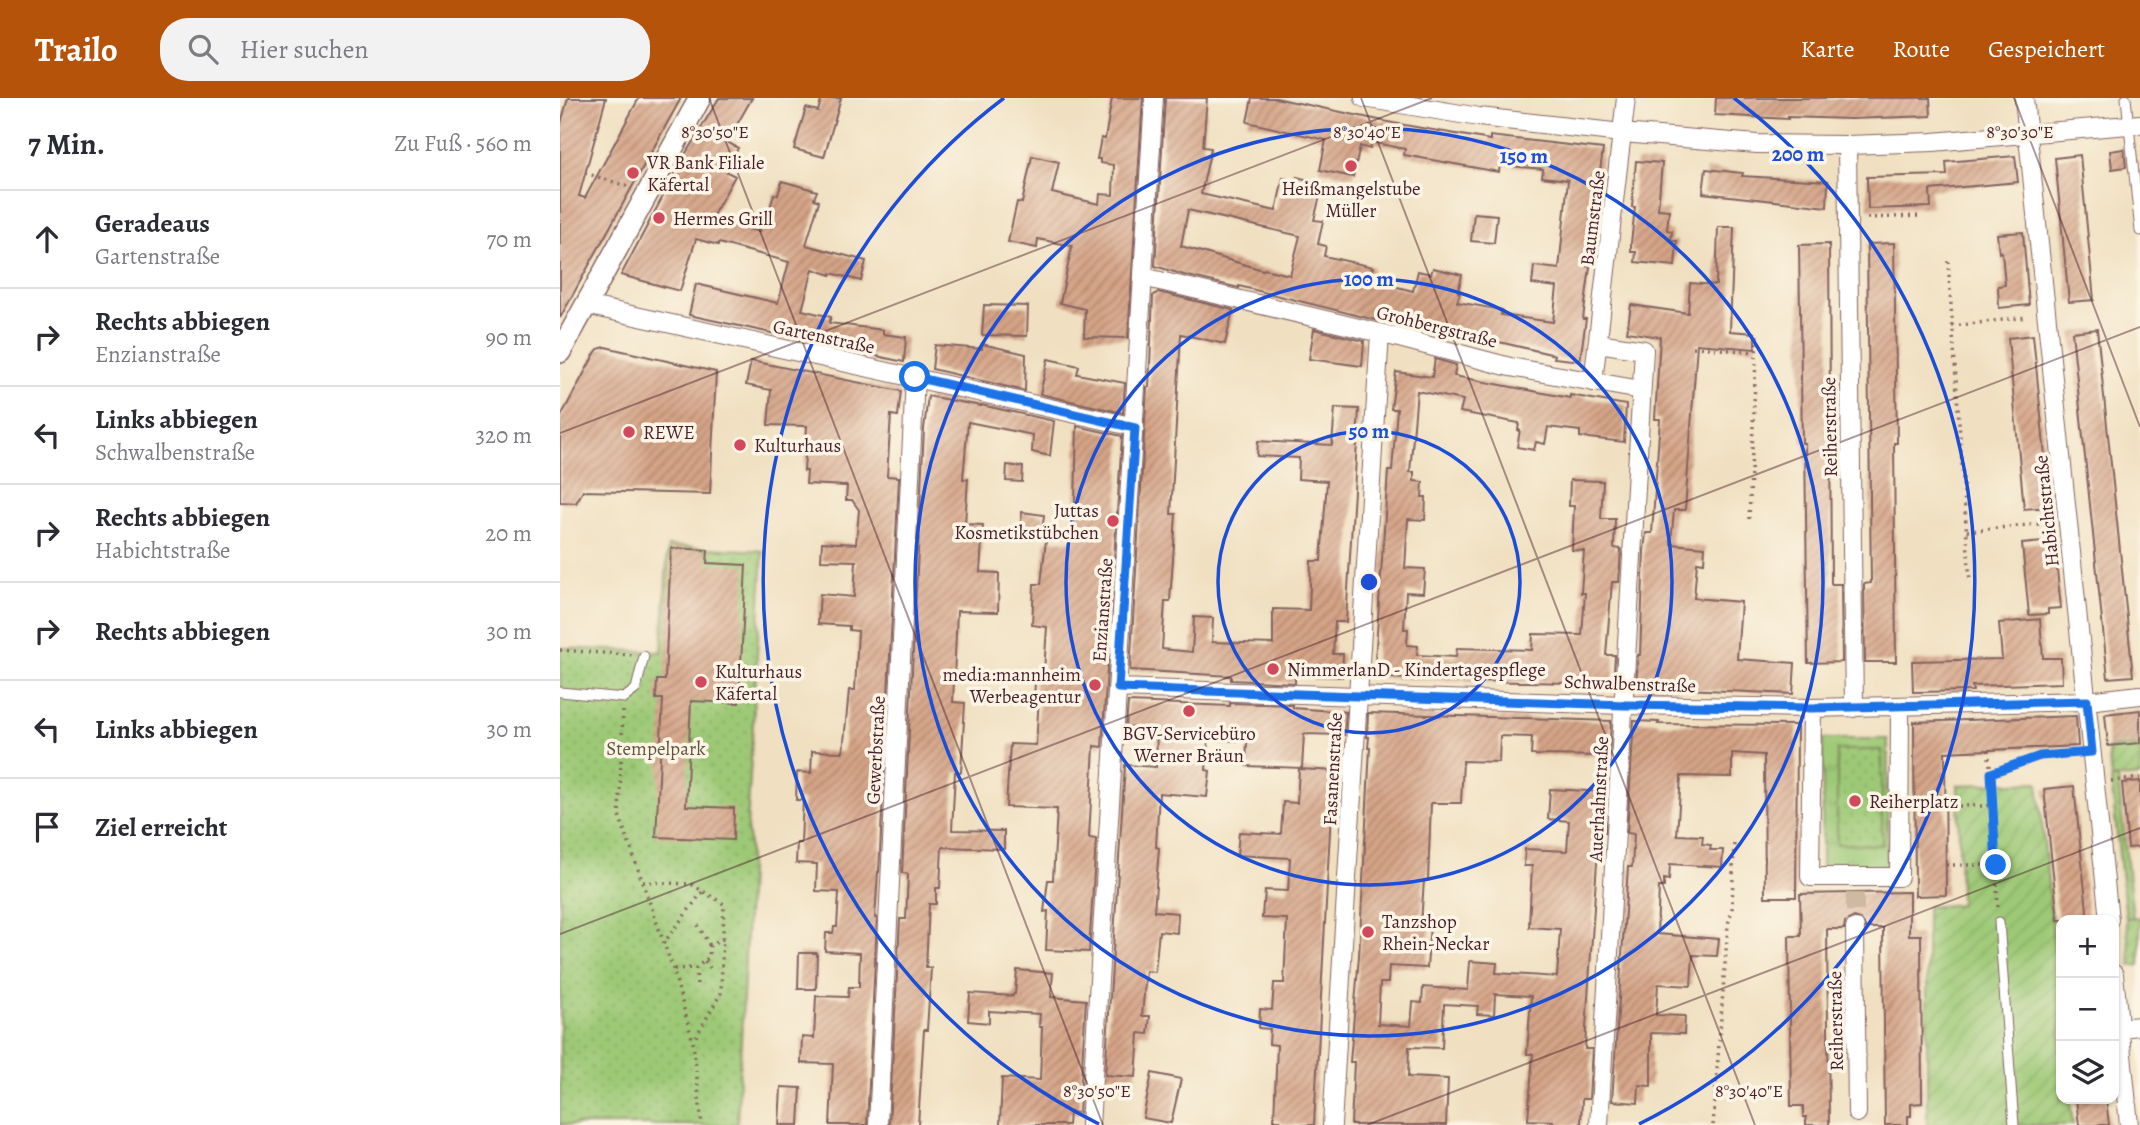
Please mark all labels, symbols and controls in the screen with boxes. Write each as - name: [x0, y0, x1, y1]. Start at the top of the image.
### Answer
- search box: [160, 18, 650, 81]
- text: Trailo: [35, 27, 118, 72]
- icon: search: [184, 30, 222, 68]
- text: Hier suchen: [240, 32, 369, 67]
- text: Karte: [1801, 33, 1854, 65]
- text: Route: [1892, 33, 1950, 65]
- text: Gespeichert: [1988, 33, 2105, 65]
- text: 8°30'50"E: [681, 120, 749, 144]
- text: 8°30'40"E: [1333, 120, 1401, 144]
- text: 8°30'30"E: [1986, 120, 2054, 144]
- text: 7 Min.: [28, 124, 105, 164]
- text: Zu Fuß · 560 m: [394, 128, 532, 159]
- text: 200 m: [1772, 140, 1825, 168]
- text: 150 m: [1500, 142, 1549, 170]
- place label: VR Bank Filiale Käfertal: [646, 150, 764, 198]
- marker: Heißmangelstube Müller: [1343, 158, 1359, 174]
- marker: VR Bank Filiale Käfertal: [625, 165, 641, 181]
- street label: Baumstraße: [1574, 169, 1612, 267]
- place label: Heißmangelstube Müller: [1281, 176, 1421, 224]
- text: Geradeaus: [95, 206, 210, 241]
- place label: Hermes Grill: [673, 206, 773, 232]
- marker: Hermes Grill: [651, 210, 667, 226]
- icon: ahead: [28, 220, 66, 258]
- text: 70 m: [486, 224, 532, 255]
- text: Gartenstraße: [95, 241, 220, 272]
- text: 100 m: [1344, 265, 1394, 293]
- street label: Grohbergstraße: [1374, 299, 1500, 355]
- text: Rechts abbiegen: [95, 304, 270, 339]
- street label: Gartenstraße: [771, 314, 877, 360]
- icon: right: [28, 318, 66, 356]
- text: 90 m: [486, 322, 532, 353]
- text: Enzianstraße: [95, 339, 221, 370]
- route start: [899, 361, 930, 392]
- street label: Reiherstraße: [1816, 377, 1844, 477]
- text: Links abbiegen: [95, 402, 258, 437]
- icon: left: [28, 416, 66, 454]
- text: 50 m: [1349, 417, 1390, 445]
- text: 320 m: [476, 420, 532, 451]
- place label: REWE: [643, 420, 695, 446]
- marker: REWE: [621, 424, 637, 440]
- place label: Kulturhaus: [754, 433, 841, 459]
- text: Schwalbenstraße: [95, 437, 255, 468]
- marker: Kulturhaus: [732, 437, 748, 453]
- street label: Habichtstraße: [2028, 454, 2066, 568]
- place label: Juttas Kosmetikstübchen: [954, 498, 1099, 546]
- text: Rechts abbiegen: [95, 500, 270, 535]
- marker: Juttas Kosmetikstübchen: [1105, 513, 1121, 529]
- icon: right: [28, 514, 66, 552]
- text: 20 m: [485, 518, 532, 549]
- text: Habichtstraße: [95, 535, 230, 566]
- street label: Enzianstraße: [1086, 557, 1120, 663]
- centre of rings: [1357, 570, 1381, 594]
- icon: right: [28, 612, 66, 650]
- text: Rechts abbiegen: [95, 614, 270, 649]
- text: 30 m: [486, 616, 532, 647]
- place label: NimmerlanD - Kindertagespflege: [1287, 657, 1546, 683]
- place label: Kulturhaus Käfertal: [715, 659, 802, 707]
- marker: NimmerlanD - Kindertagespflege: [1265, 661, 1281, 677]
- place label: media:mannheim Werbeagentur: [942, 662, 1081, 710]
- street label: Schwalbenstraße: [1563, 669, 1697, 699]
- marker: Kulturhaus Käfertal: [693, 674, 709, 690]
- marker: media:mannheim Werbeagentur: [1087, 677, 1103, 693]
- street label: Gewerbstraße: [860, 695, 892, 805]
- marker: BGV-Servicebüro Werner Bräun: [1181, 703, 1197, 719]
- icon: left: [28, 710, 66, 748]
- text: Links abbiegen: [95, 712, 258, 747]
- street label: Fasanenstraße: [1317, 712, 1349, 826]
- text: 30 m: [486, 714, 532, 745]
- place label: BGV-Servicebüro Werner Bräun: [1122, 721, 1256, 769]
- street label: Auerhahnstraße: [1583, 735, 1615, 864]
- park label: Stempelpark: [606, 736, 706, 762]
- place label: Reiherplatz: [1869, 789, 1958, 815]
- marker: Reiherplatz: [1847, 793, 1863, 809]
- icon: arrive: [28, 808, 66, 846]
- text: Ziel erreicht: [95, 810, 228, 845]
- route end: [1980, 849, 2011, 880]
- place label: Tanzshop Rhein-Neckar: [1382, 909, 1490, 957]
- map controls: [2056, 915, 2119, 1104]
- button: +: [2056, 915, 2119, 978]
- marker: Tanzshop Rhein-Neckar: [1360, 924, 1376, 940]
- street label: Reiherstraße: [1822, 971, 1850, 1071]
- button: −: [2056, 978, 2119, 1041]
- button: layers: [2056, 1041, 2119, 1104]
- text: 8°30'50"E: [1063, 1079, 1131, 1103]
- text: 8°30'40"E: [1715, 1079, 1783, 1103]

